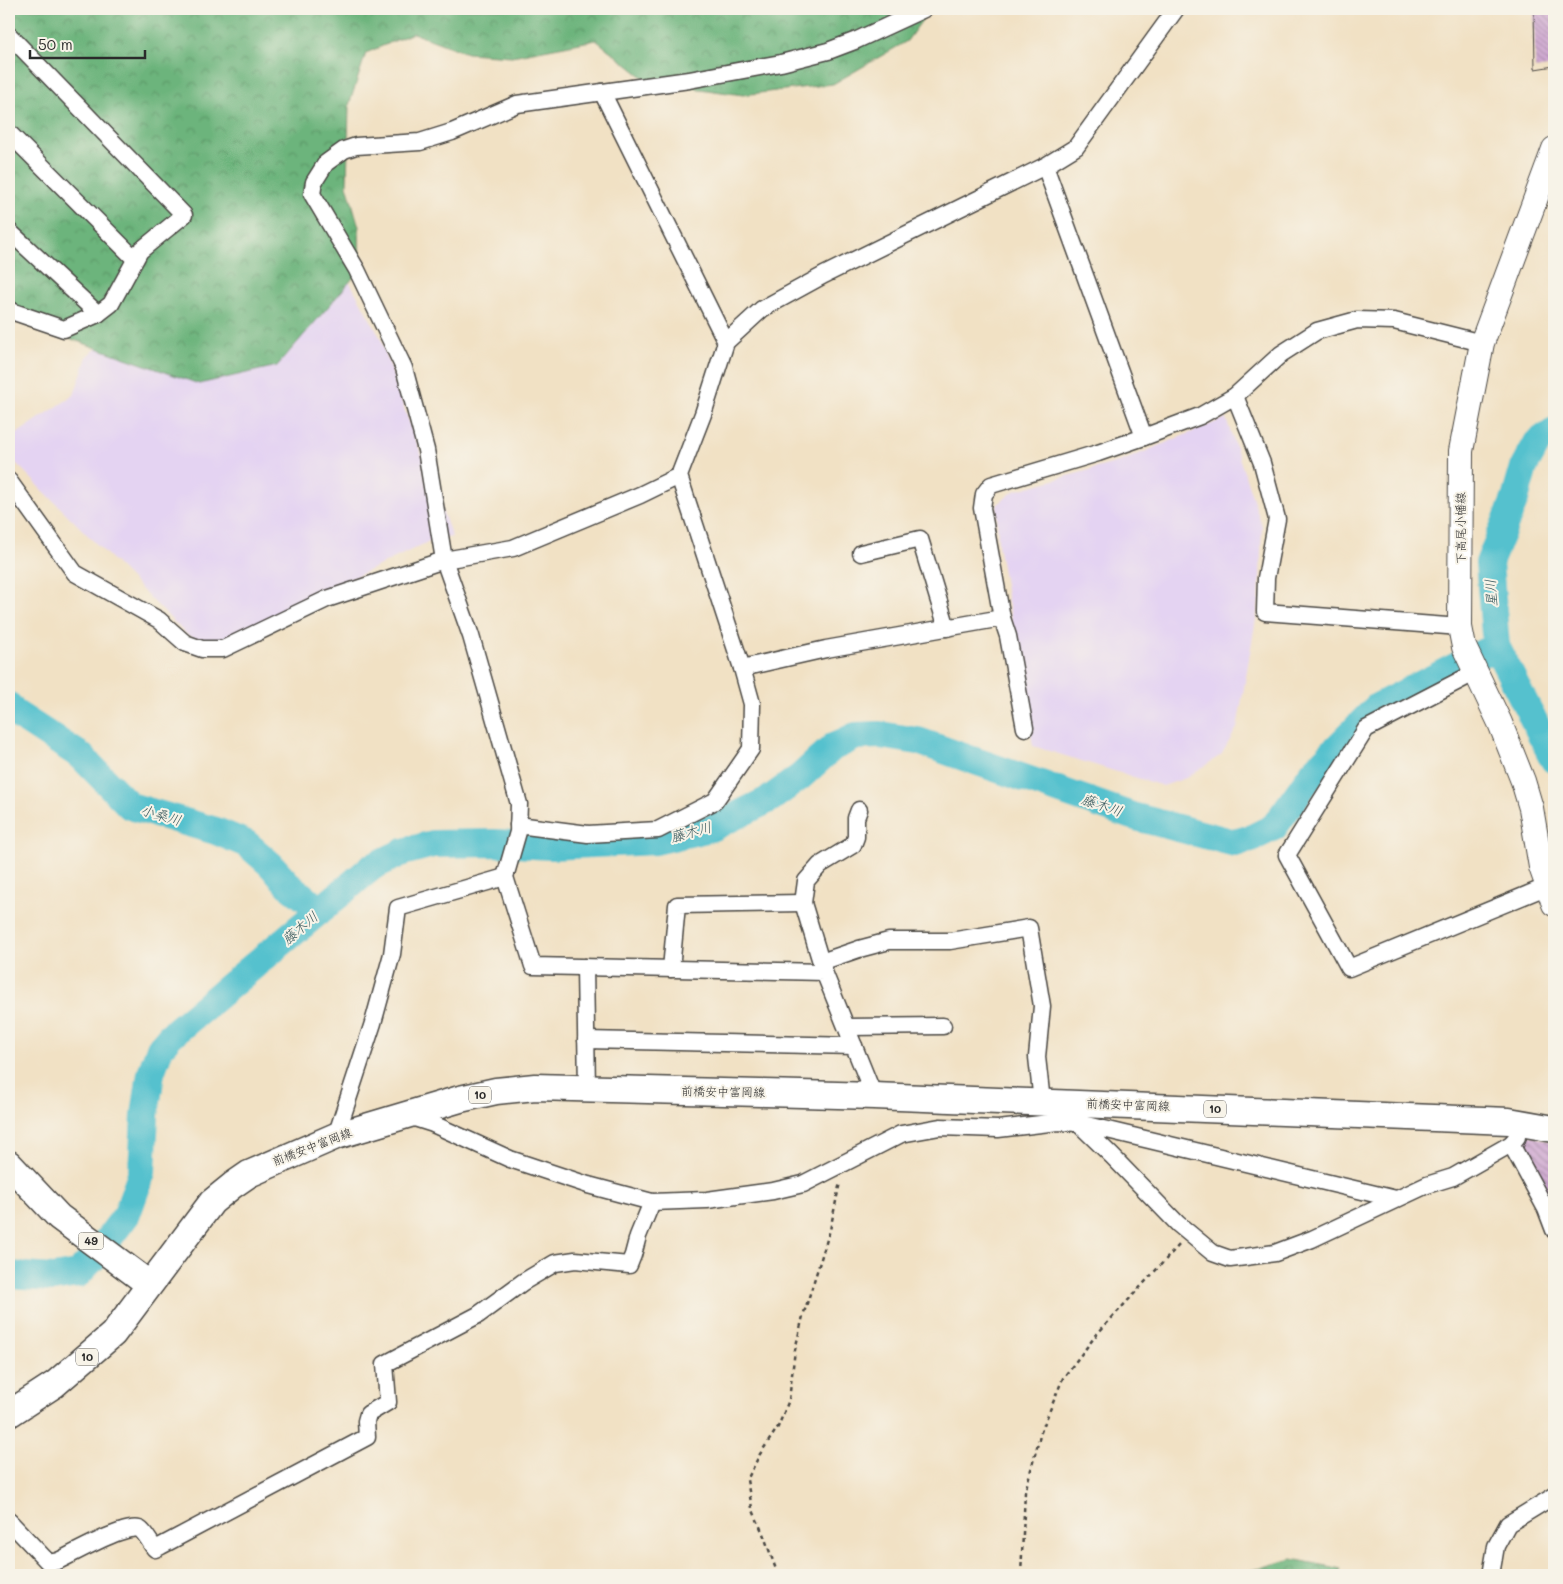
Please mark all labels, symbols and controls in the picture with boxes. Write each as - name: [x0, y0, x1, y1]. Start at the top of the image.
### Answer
- scale bar: [30, 28, 145, 60]
- text: 50 m: [38, 34, 73, 54]
- street label: 下高尾小幡線: [1452, 492, 1468, 564]
- water label: 星川: [1480, 578, 1501, 608]
- water label: 藤木川: [1079, 789, 1125, 820]
- water label: 小桑川: [138, 800, 184, 829]
- water label: 藤木川: [668, 817, 714, 846]
- water label: 藤木川: [277, 907, 322, 948]
- street label: 前橋安中富岡線: [681, 1082, 765, 1100]
- road number: 10: [469, 1086, 491, 1104]
- street label: 前橋安中富岡線: [1086, 1095, 1170, 1113]
- road number: 10: [1204, 1100, 1226, 1118]
- street label: 前橋安中富岡線: [270, 1124, 354, 1169]
- road number: 49: [78, 1232, 104, 1250]
- road number: 10: [76, 1348, 98, 1365]

